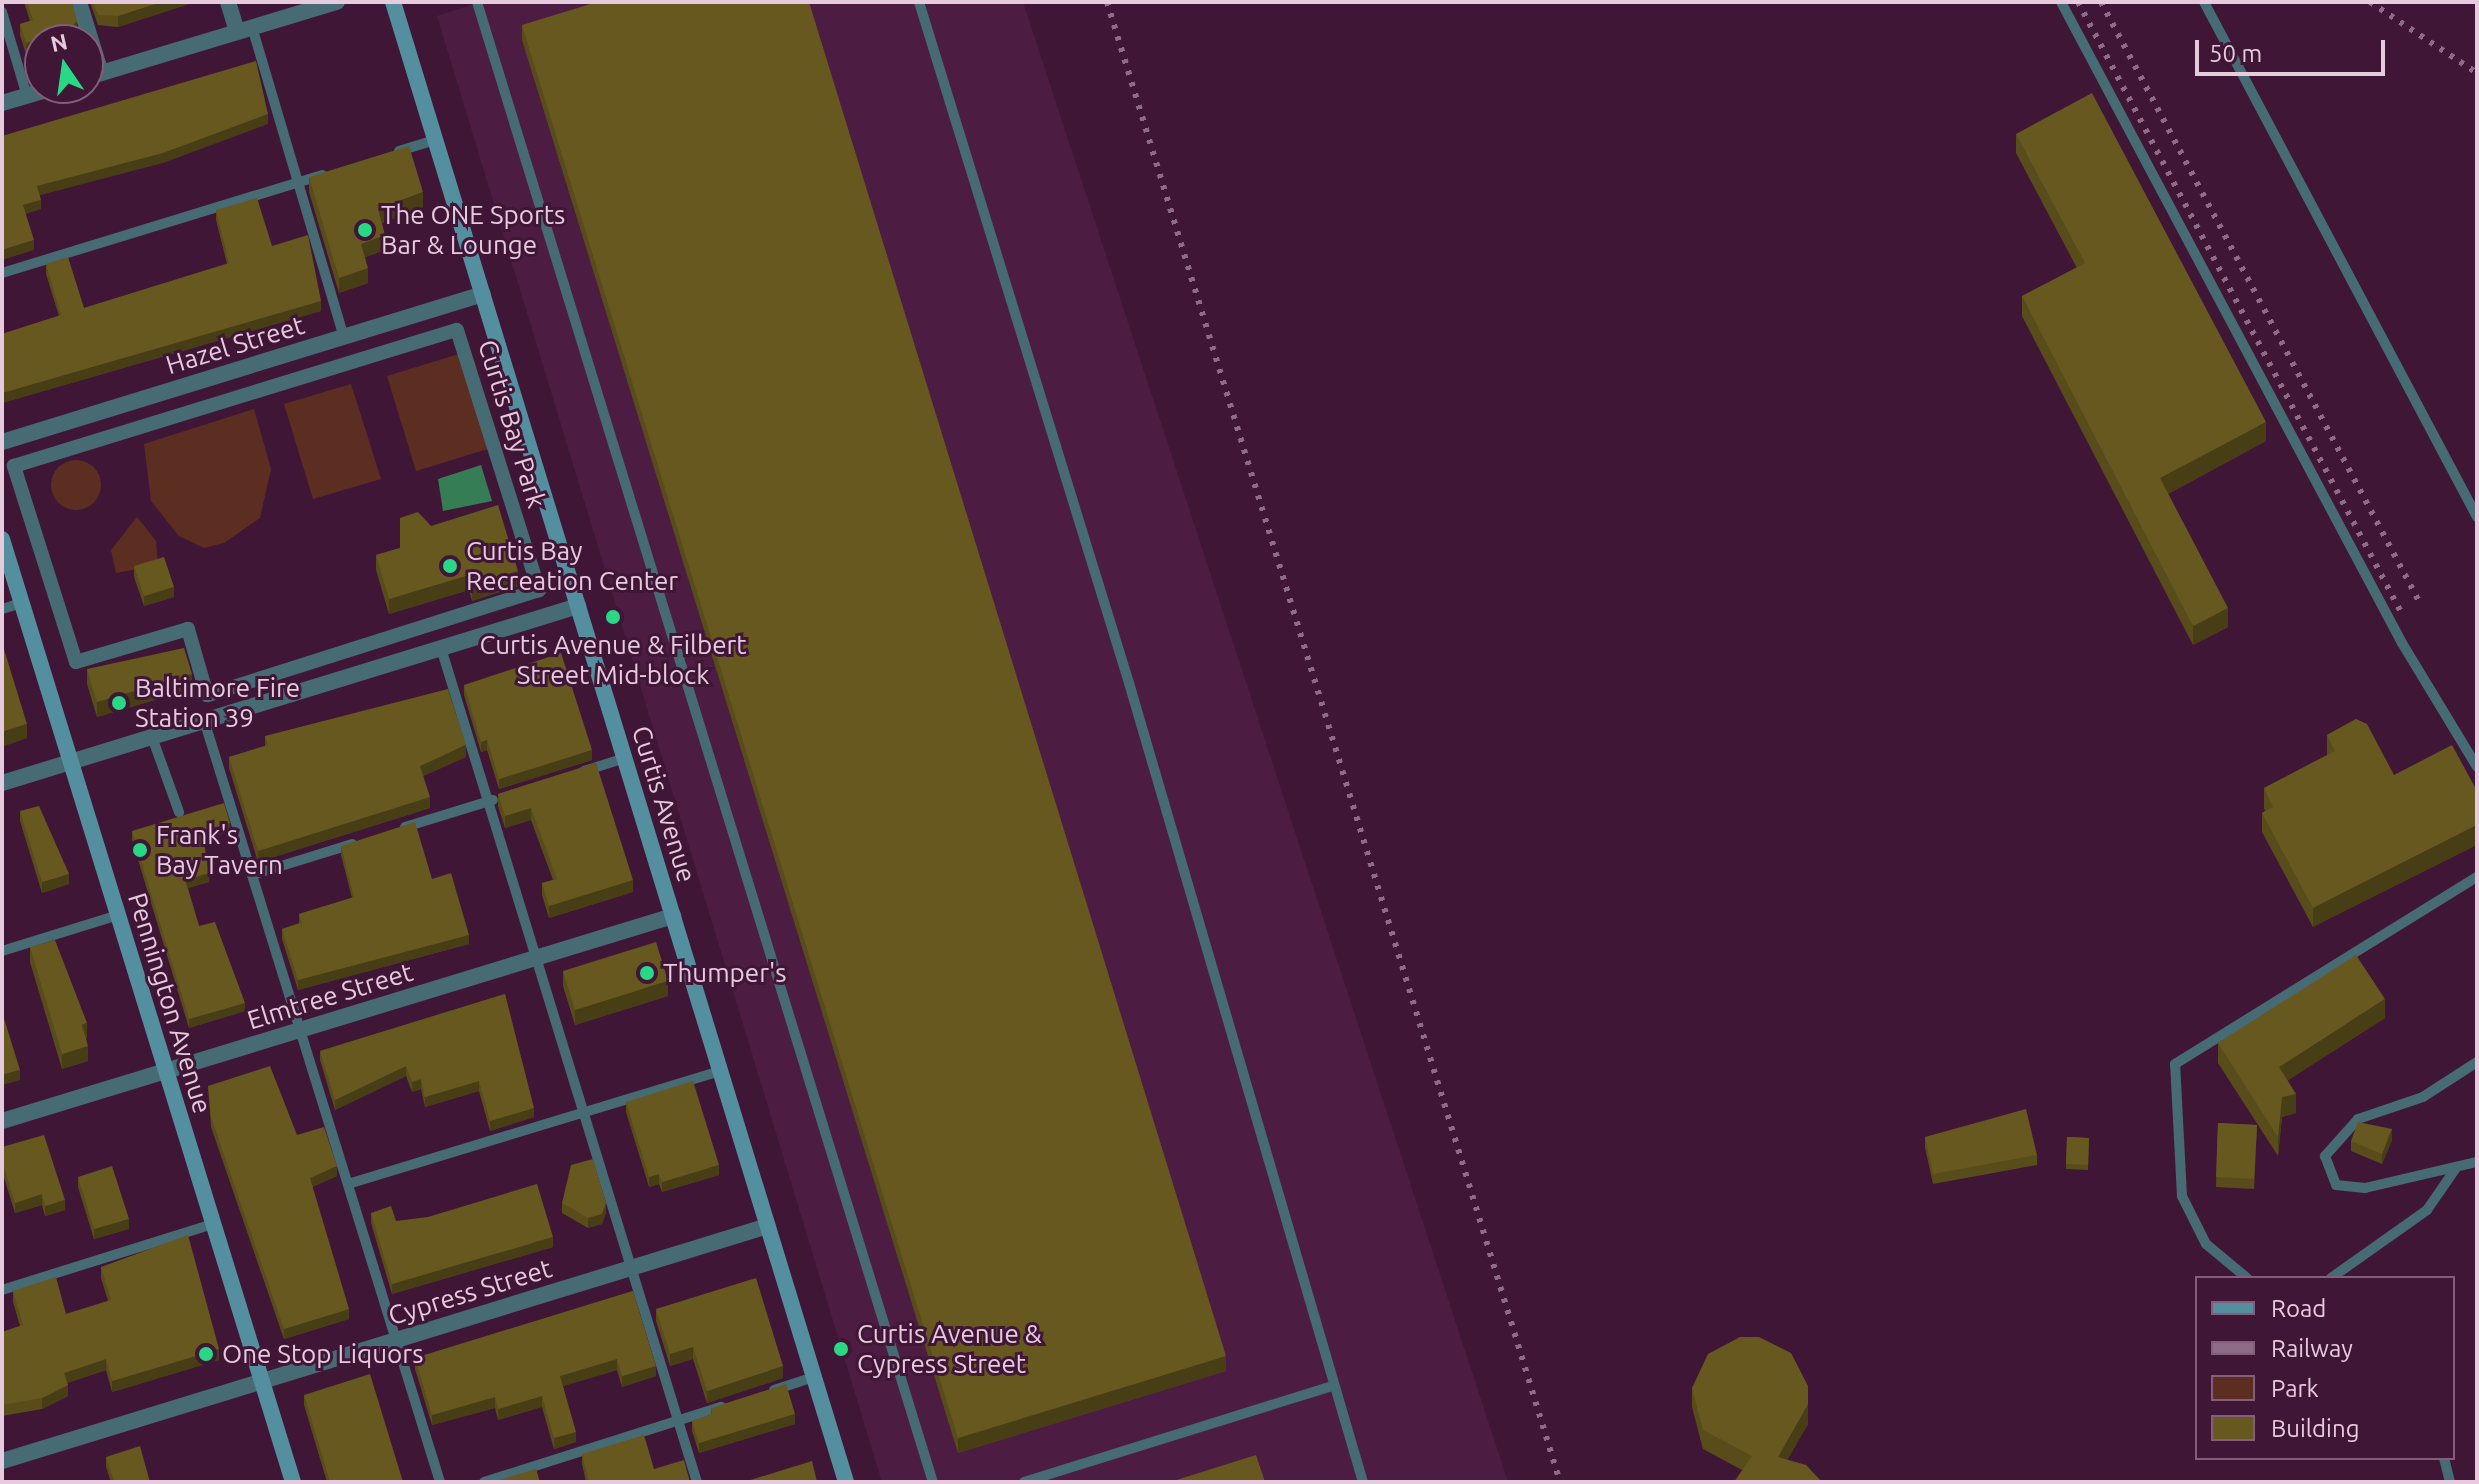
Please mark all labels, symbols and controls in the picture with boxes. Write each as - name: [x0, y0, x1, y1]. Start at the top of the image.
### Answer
- north arrow: [24, 24, 104, 104]
- scale bar: [2199, 24, 2389, 74]
- text: N: [48, 28, 70, 56]
- text: 50 m: [2209, 40, 2262, 67]
- place label: The ONE Sports Bar & Lounge: [381, 199, 565, 260]
- marker: The ONE Sports Bar & Lounge: [356, 221, 374, 239]
- street label: Hazel Street: [162, 309, 308, 381]
- street label: Curtis Bay Park: [472, 336, 552, 512]
- place label: Curtis Bay Recreation Center: [466, 535, 678, 596]
- marker: Curtis Bay Recreation Center: [441, 557, 459, 575]
- marker: Curtis Avenue & Filbert Street Mid-block: [604, 608, 622, 626]
- place label: Curtis Avenue & Filbert Street Mid-block: [479, 629, 747, 690]
- place label: Baltimore Fire Station 39: [135, 672, 300, 734]
- marker: Baltimore Fire Station 39: [110, 694, 128, 712]
- street label: Curtis Avenue: [625, 722, 703, 886]
- place label: Frank's Bay Tavern: [156, 819, 283, 880]
- marker: Frank's Bay Tavern: [131, 841, 149, 859]
- street label: Pennington Avenue: [122, 889, 218, 1117]
- street label: Elmtree Street: [244, 956, 416, 1036]
- place label: Thumper's: [663, 957, 787, 989]
- marker: Thumper's: [638, 964, 656, 982]
- street label: Cypress Street: [385, 1252, 555, 1332]
- legend: [2195, 1276, 2455, 1460]
- text: Road: [2271, 1295, 2326, 1322]
- place label: Curtis Avenue & Cypress Street: [857, 1318, 1042, 1380]
- text: Railway: [2271, 1335, 2353, 1362]
- place label: One Stop Liquors: [222, 1338, 423, 1370]
- marker: Curtis Avenue & Cypress Street: [832, 1340, 850, 1358]
- marker: One Stop Liquors: [197, 1345, 215, 1363]
- text: Park: [2271, 1375, 2319, 1402]
- text: Building: [2271, 1415, 2359, 1442]

